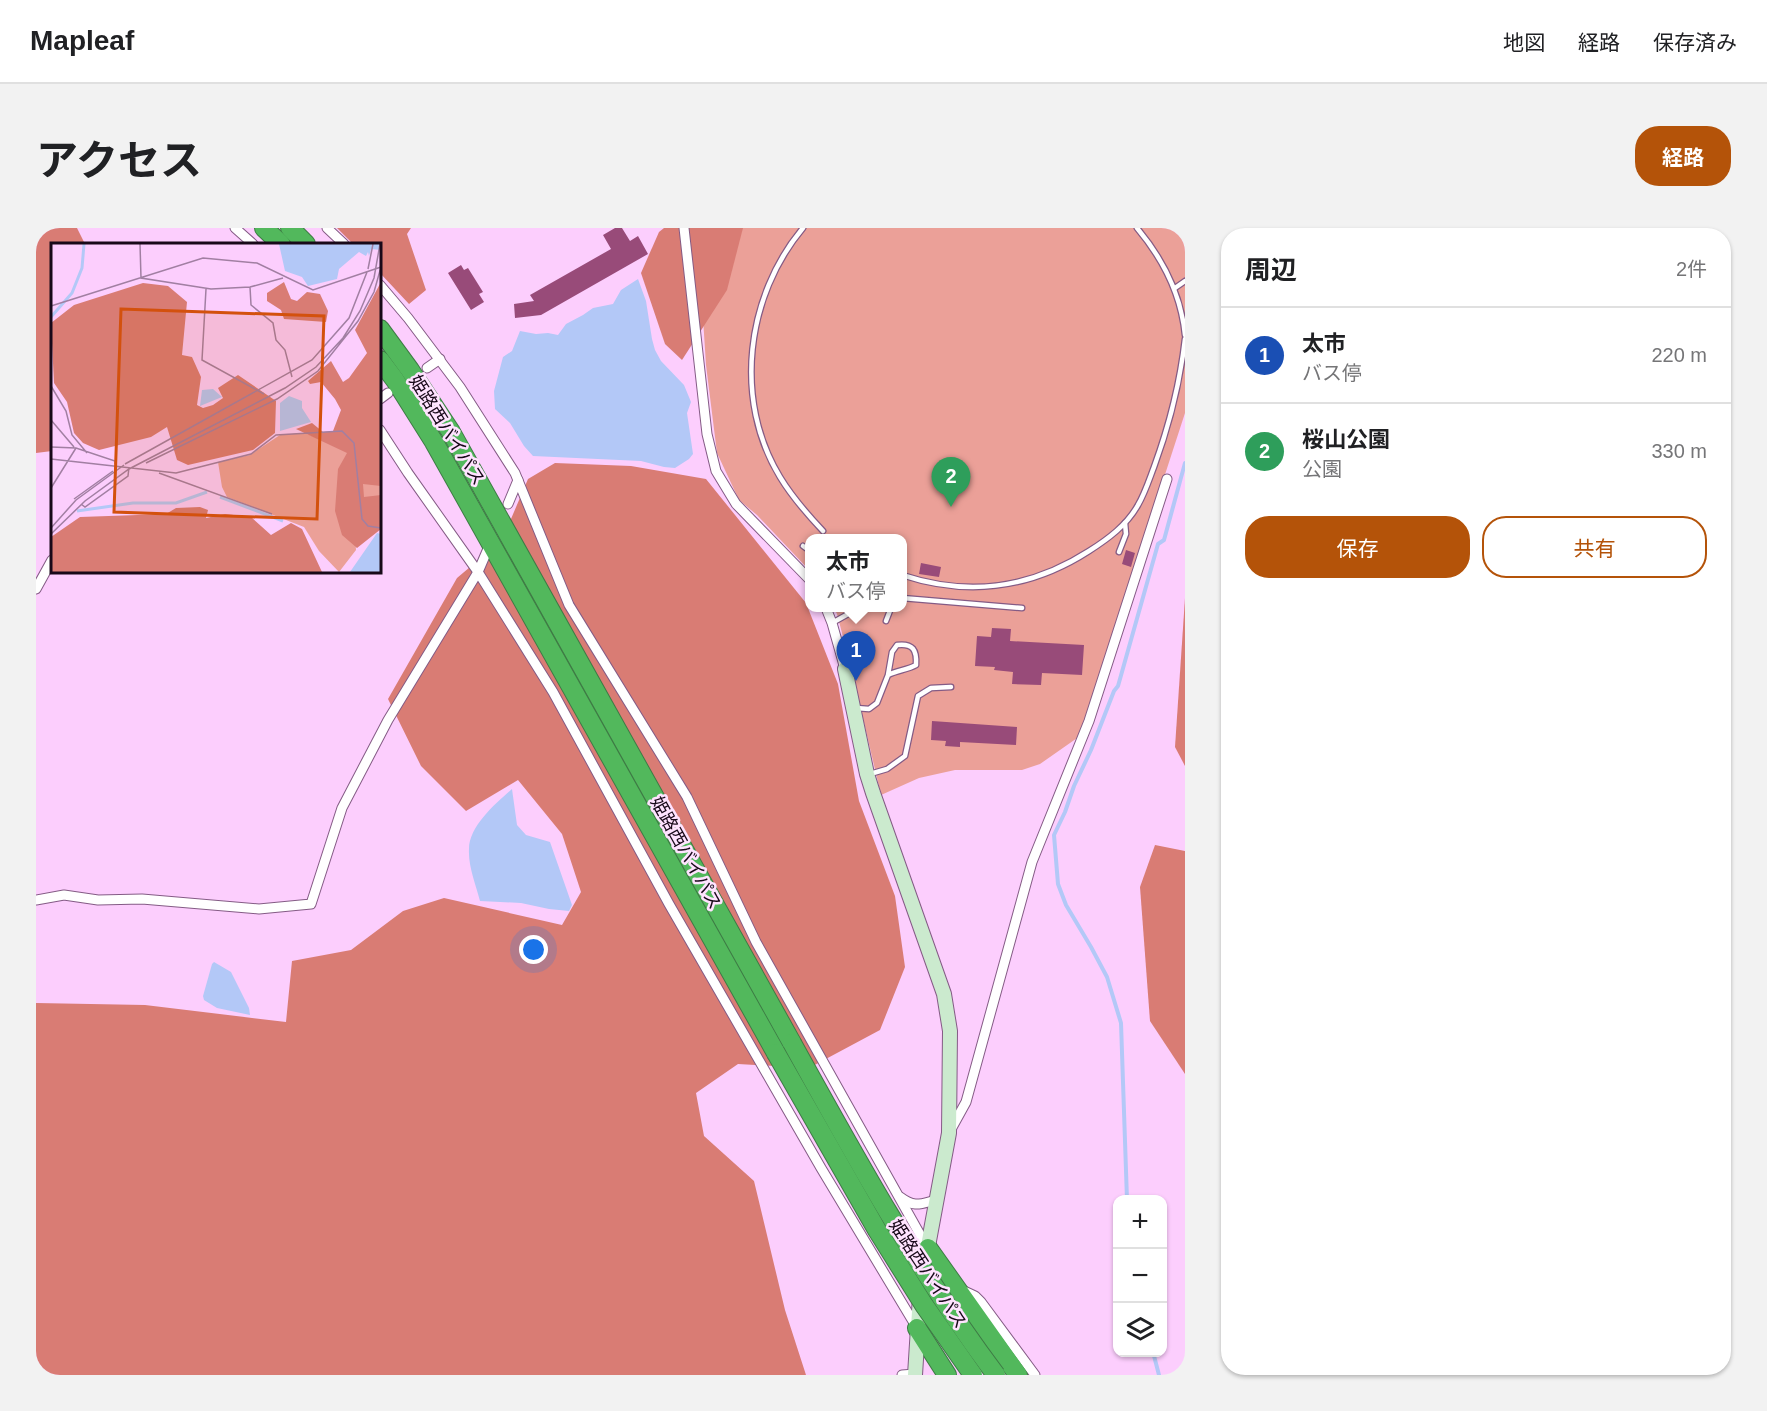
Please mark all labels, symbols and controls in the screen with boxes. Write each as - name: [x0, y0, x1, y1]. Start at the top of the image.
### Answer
- text: Mapleaf: [30, 25, 134, 56]
- text: 地図: [1503, 31, 1545, 54]
- text: 経路: [1578, 31, 1620, 54]
- text: 保存済み: [1653, 31, 1737, 54]
- button: 経路: [1635, 126, 1731, 186]
- text: アクセス: [36, 137, 202, 184]
- inset map: [51, 243, 381, 573]
- text: 周辺: [1245, 255, 1297, 285]
- text: 2件: [1676, 258, 1707, 280]
- text: 太市: [1302, 331, 1346, 356]
- text: 1: [1259, 344, 1270, 366]
- text: 220 m: [1651, 344, 1707, 366]
- text: バス停: [1302, 362, 1362, 384]
- street label: 姫路西バイパス: [405, 371, 489, 489]
- text: 桜山公園: [1302, 427, 1390, 452]
- text: 2: [1259, 440, 1270, 462]
- text: 330 m: [1651, 440, 1707, 462]
- pin: 2: [932, 458, 970, 507]
- text: 公園: [1302, 458, 1342, 480]
- button: 保存: [1245, 516, 1470, 578]
- button: 共有: [1482, 516, 1707, 578]
- popup: [805, 534, 907, 612]
- text: 太市: [826, 549, 870, 574]
- text: バス停: [826, 580, 886, 602]
- pin: 1: [836, 632, 876, 681]
- street label: 姫路西バイパス: [647, 793, 725, 913]
- your location: [519, 935, 548, 964]
- map controls: [1113, 1195, 1167, 1357]
- button: +: [1113, 1195, 1167, 1249]
- street label: 姫路西バイパス: [885, 1216, 971, 1332]
- button: −: [1113, 1249, 1167, 1303]
- button: layers: [1113, 1303, 1167, 1357]

